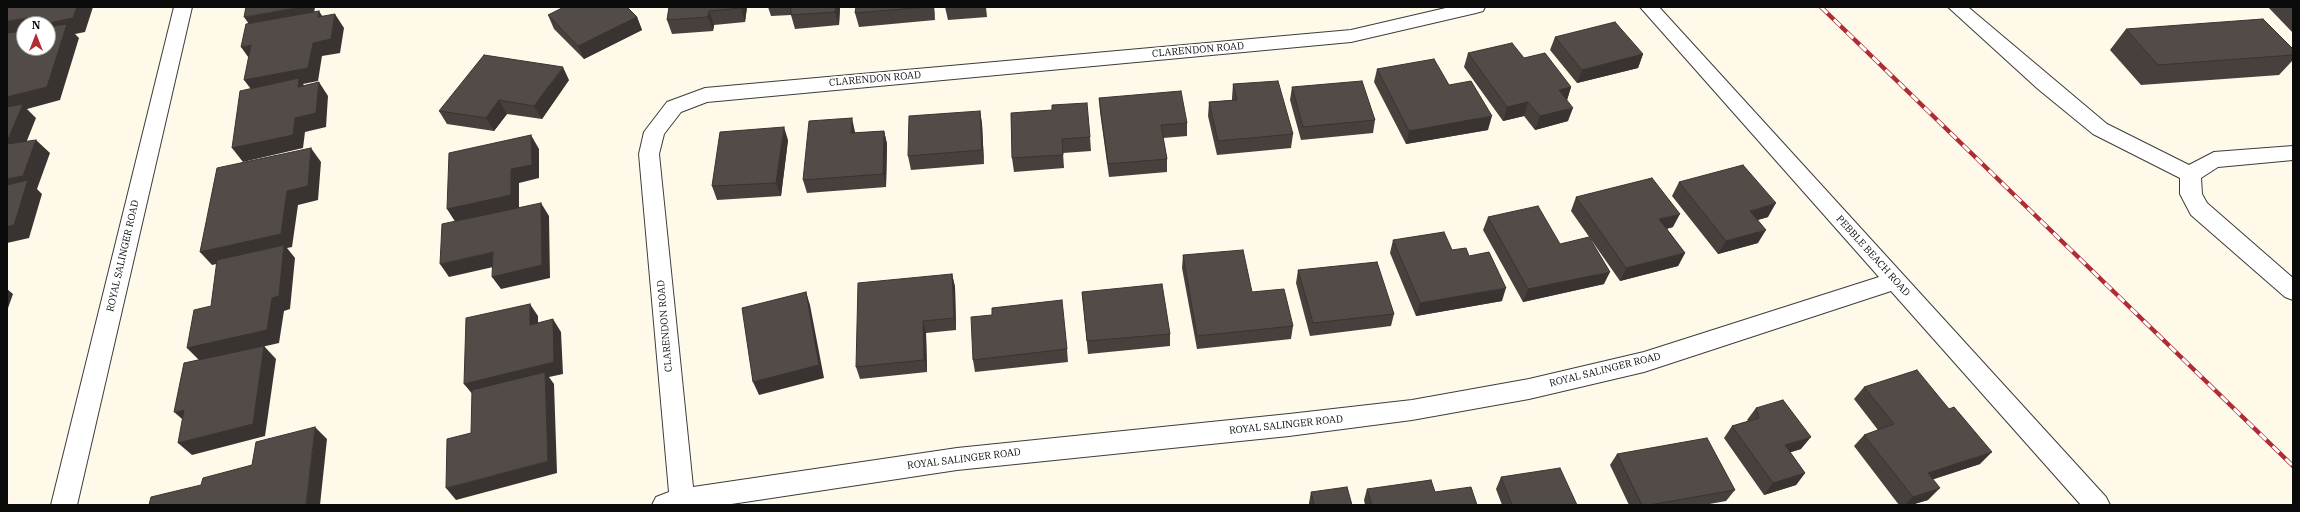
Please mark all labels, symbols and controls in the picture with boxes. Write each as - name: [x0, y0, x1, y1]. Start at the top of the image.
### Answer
- north arrow: [16, 16, 56, 56]
- text: N: [32, 18, 40, 32]
- street label: CLARENDON ROAD: [1152, 40, 1244, 60]
- street label: CLARENDON ROAD: [829, 69, 921, 89]
- street label: ROYAL SALINGER ROAD: [104, 199, 142, 313]
- street label: PEBBLE BEACH ROAD: [1834, 213, 1912, 299]
- street label: CLARENDON ROAD: [655, 280, 675, 372]
- street label: ROYAL SALINGER ROAD: [1548, 350, 1662, 390]
- street label: ROYAL SALINGER ROAD: [1229, 413, 1343, 437]
- street label: ROYAL SALINGER ROAD: [907, 446, 1021, 472]

